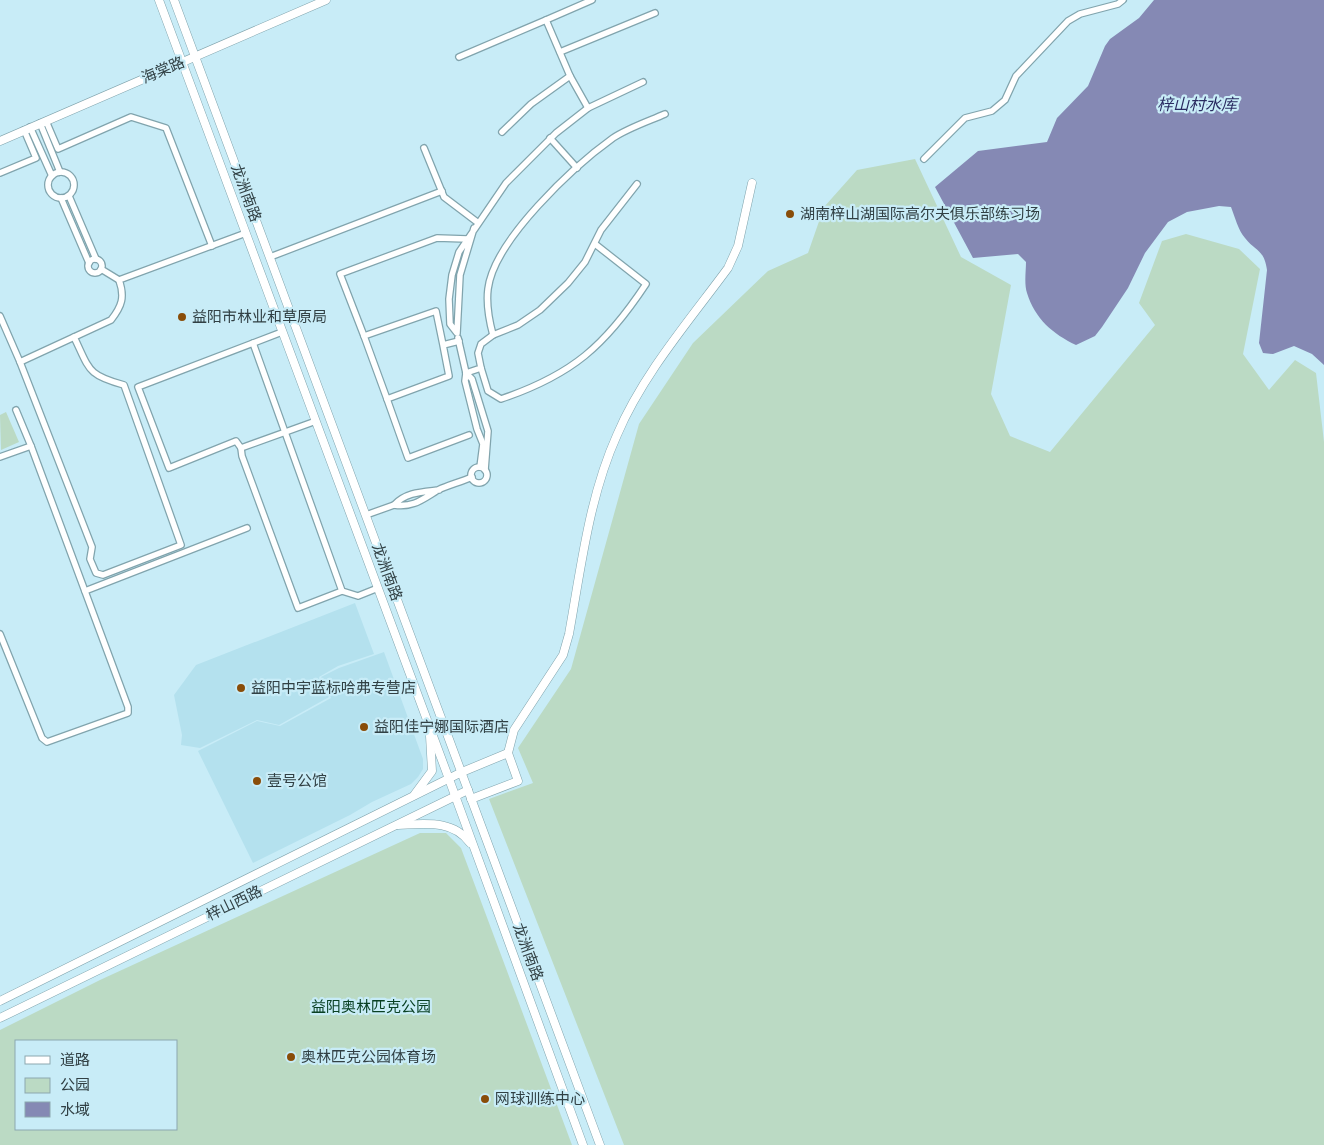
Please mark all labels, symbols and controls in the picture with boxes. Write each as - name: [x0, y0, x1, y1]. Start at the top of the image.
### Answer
- street label: 海棠路: [139, 53, 187, 87]
- water label: 梓山村水库: [1157, 95, 1240, 114]
- street label: 龙洲南路: [227, 162, 265, 224]
- place label: 湖南梓山湖国际高尔夫俱乐部练习场: [800, 205, 1040, 223]
- marker: 湖南梓山湖国际高尔夫俱乐部练习场: [784, 208, 796, 220]
- place label: 益阳市林业和草原局: [192, 308, 327, 326]
- marker: 益阳市林业和草原局: [176, 311, 188, 323]
- street label: 龙洲南路: [368, 541, 406, 603]
- place label: 益阳中宇蓝标哈弗专营店: [251, 679, 416, 697]
- marker: 益阳中宇蓝标哈弗专营店: [235, 682, 247, 694]
- place label: 益阳佳宁娜国际酒店: [374, 718, 509, 736]
- marker: 益阳佳宁娜国际酒店: [358, 721, 370, 733]
- place label: 壹号公馆: [267, 772, 327, 790]
- marker: 壹号公馆: [251, 775, 263, 787]
- street label: 梓山西路: [203, 882, 265, 924]
- street label: 龙洲南路: [509, 921, 547, 983]
- park label: 益阳奥林匹克公园: [311, 998, 431, 1016]
- legend: [15, 1040, 178, 1130]
- place label: 奥林匹克公园体育场: [301, 1048, 436, 1066]
- text: 道路: [60, 1051, 90, 1069]
- marker: 奥林匹克公园体育场: [285, 1051, 297, 1063]
- text: 公园: [60, 1076, 90, 1094]
- place label: 网球训练中心: [495, 1090, 585, 1108]
- marker: 网球训练中心: [479, 1093, 491, 1105]
- text: 水域: [60, 1101, 90, 1119]

